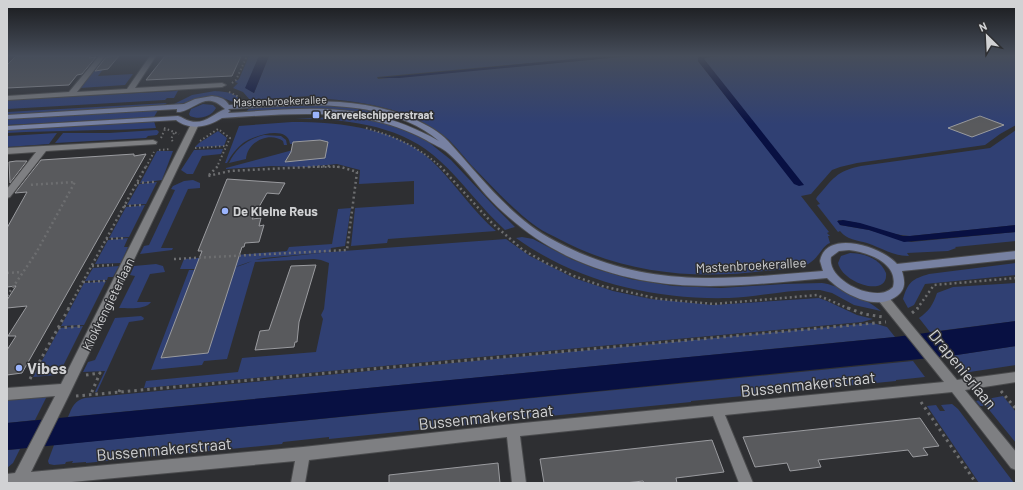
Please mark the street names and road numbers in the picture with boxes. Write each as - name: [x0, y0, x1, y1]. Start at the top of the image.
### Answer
- street label: Mastenbroekerallee: [233, 92, 327, 109]
- street label: Mastenbroekerallee: [695, 254, 807, 276]
- street label: Klokkengieterlaan: [79, 255, 137, 353]
- street label: Drapenierlaan: [926, 325, 1001, 412]
- street label: Bussenmakerstraat: [740, 367, 876, 400]
- street label: Bussenmakerstraat: [418, 400, 554, 433]
- street label: Bussenmakerstraat: [96, 433, 232, 464]

